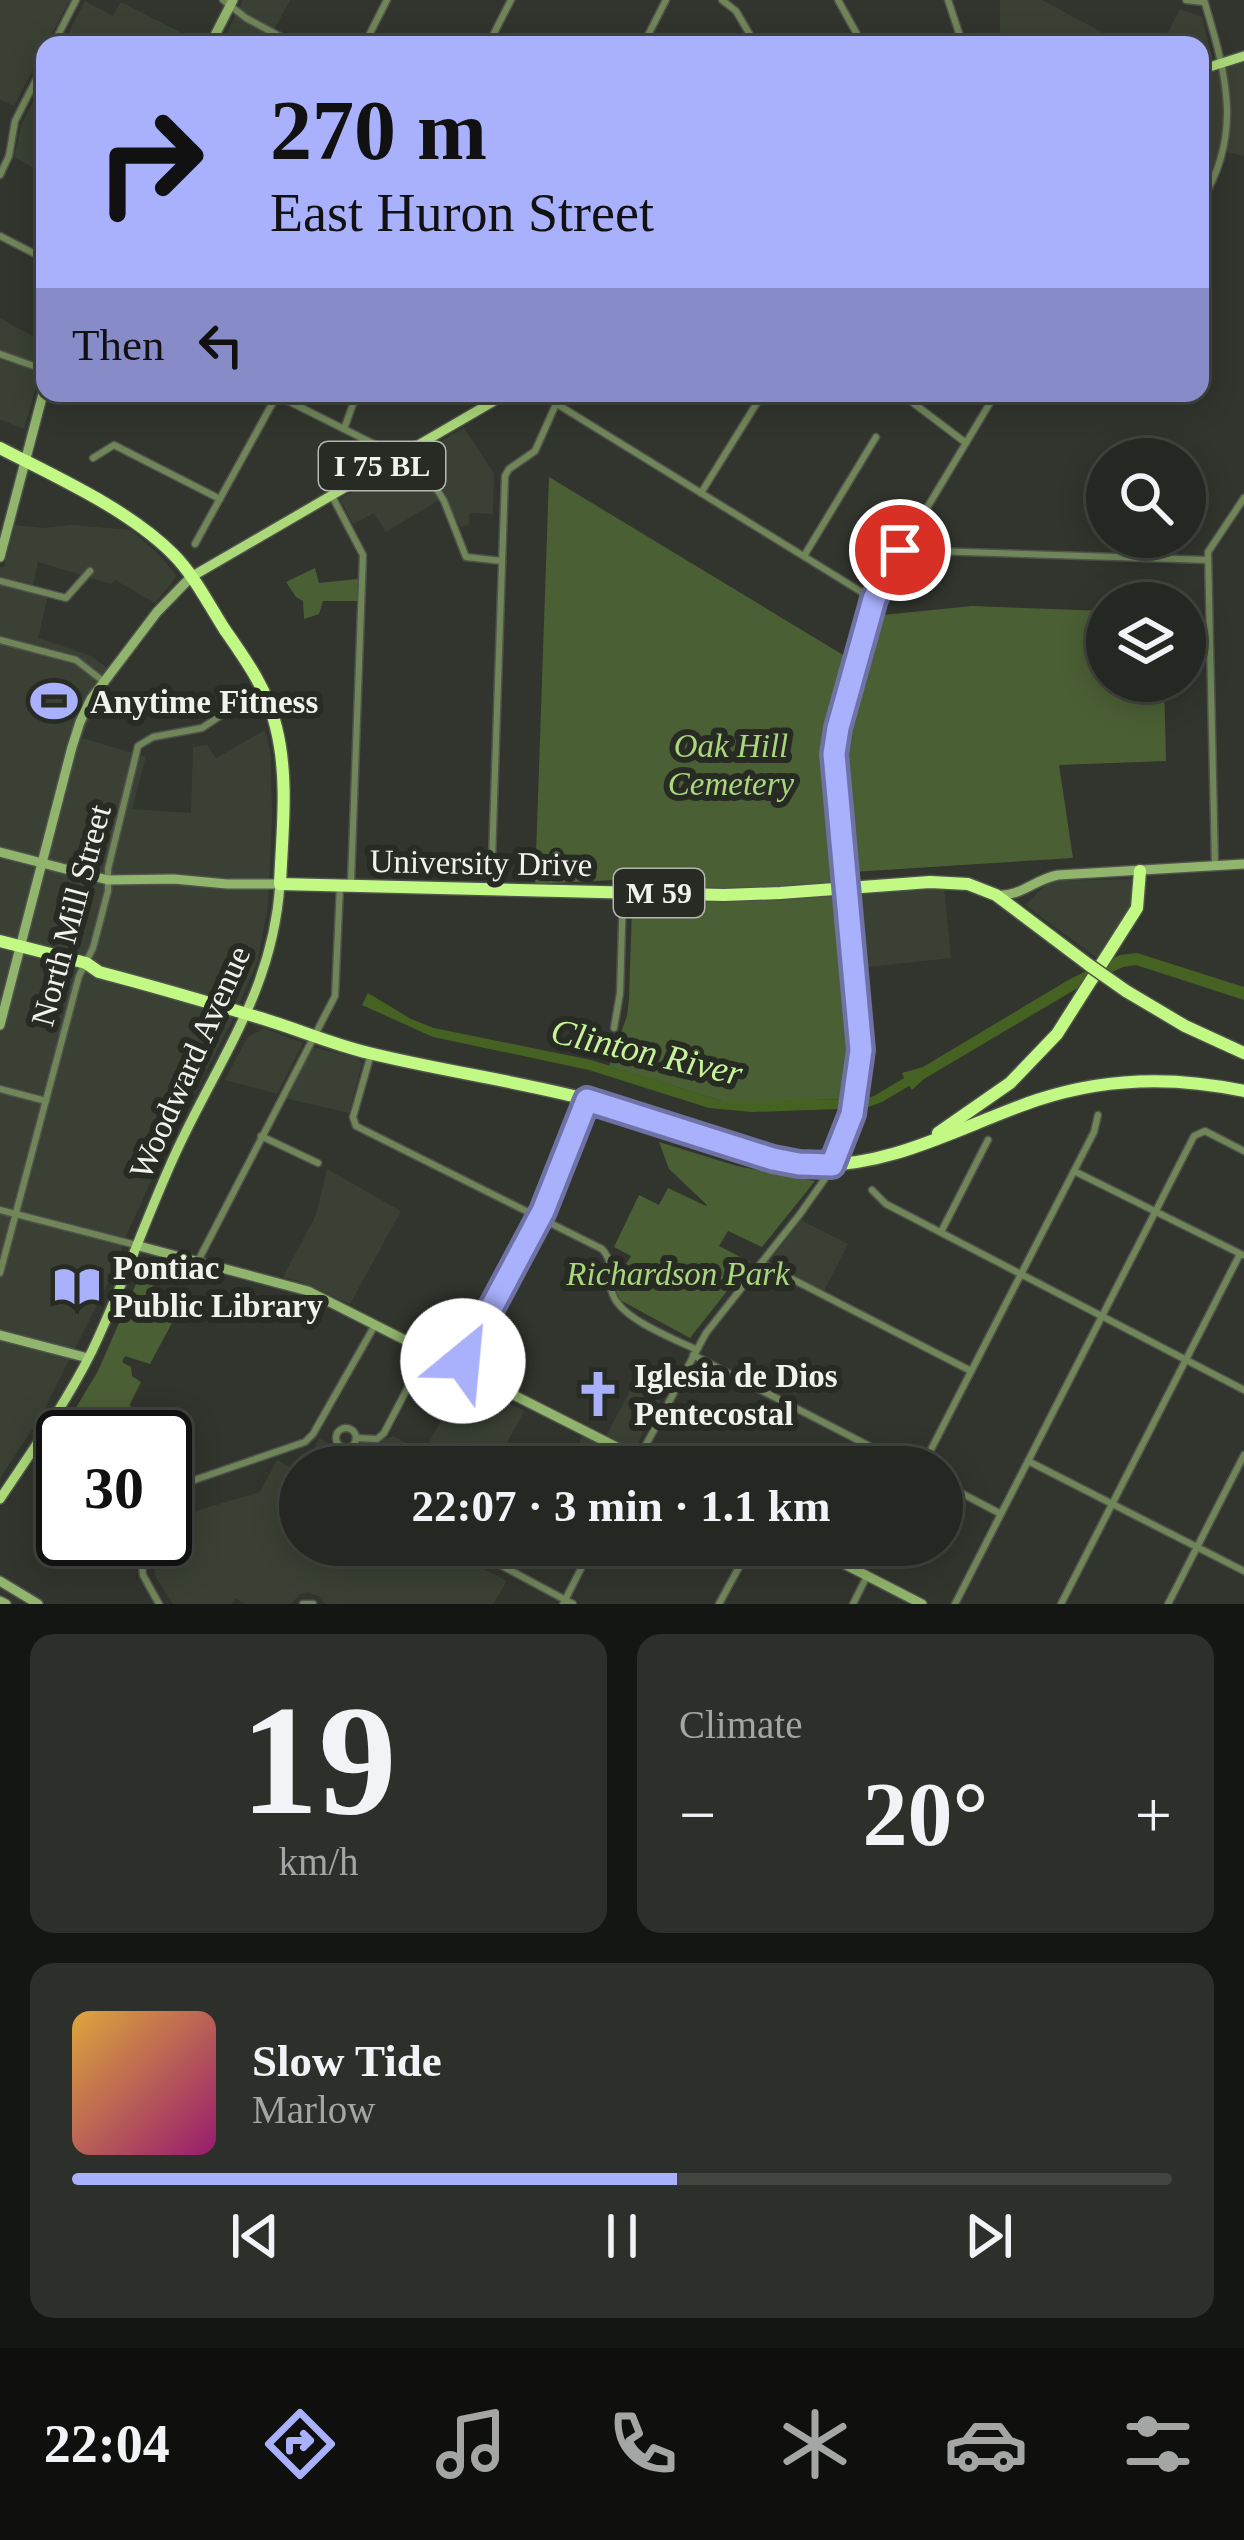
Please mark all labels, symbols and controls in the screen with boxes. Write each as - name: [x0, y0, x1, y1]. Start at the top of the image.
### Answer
- icon: right: [72, 84, 228, 240]
- text: 270 m: [270, 84, 487, 177]
- text: East Huron Street: [270, 183, 654, 243]
- icon: left: [188, 312, 254, 378]
- text: Then: [72, 320, 164, 370]
- map controls: [1086, 438, 1206, 702]
- button: search: [1086, 438, 1206, 558]
- road number: I 75 BL: [319, 442, 445, 490]
- pin: [849, 499, 951, 601]
- icon: arrive: [867, 517, 933, 583]
- button: layers: [1086, 582, 1206, 702]
- sports icon: Anytime Fitness: [29, 676, 79, 726]
- place label: Anytime Fitness: [90, 684, 318, 720]
- park label: Oak Hill Cemetery: [668, 728, 795, 802]
- street label: North Mill Street: [24, 801, 118, 1030]
- street label: University Drive: [369, 843, 593, 883]
- road number: M 59: [614, 869, 704, 917]
- street label: Woodward Avenue: [123, 941, 257, 1184]
- water label: Clinton River: [547, 1011, 747, 1094]
- place label: Pontiac Public Library: [113, 1250, 323, 1324]
- park label: Richardson Park: [565, 1256, 791, 1292]
- library icon: Pontiac Public Library: [52, 1261, 102, 1311]
- position arrow: [400, 1298, 526, 1424]
- place label: Iglesia de Dios Pentecostal: [634, 1358, 838, 1432]
- church icon: Iglesia de Dios Pentecostal: [573, 1369, 623, 1419]
- speed limit sign: 30: [36, 1410, 192, 1566]
- text: 22:07 · 3 min · 1.1 km: [412, 1481, 830, 1531]
- text: 19: [241, 1674, 397, 1847]
- text: Climate: [679, 1703, 802, 1746]
- text: 20°: [863, 1765, 989, 1864]
- text: −: [679, 1778, 716, 1851]
- text: +: [1135, 1778, 1172, 1851]
- text: km/h: [278, 1840, 359, 1883]
- text: Slow Tide: [252, 2036, 442, 2086]
- text: Marlow: [252, 2088, 375, 2131]
- icon: previous: [222, 2203, 288, 2269]
- icon: pause: [589, 2203, 655, 2269]
- icon: next: [956, 2203, 1022, 2269]
- icon: directions: [258, 2402, 342, 2486]
- icon: music: [429, 2402, 513, 2486]
- icon: phone: [601, 2402, 685, 2486]
- icon: climate: [773, 2402, 857, 2486]
- icon: car: [944, 2402, 1028, 2486]
- icon: filters: [1116, 2402, 1200, 2486]
- text: 22:04: [44, 2414, 170, 2474]

